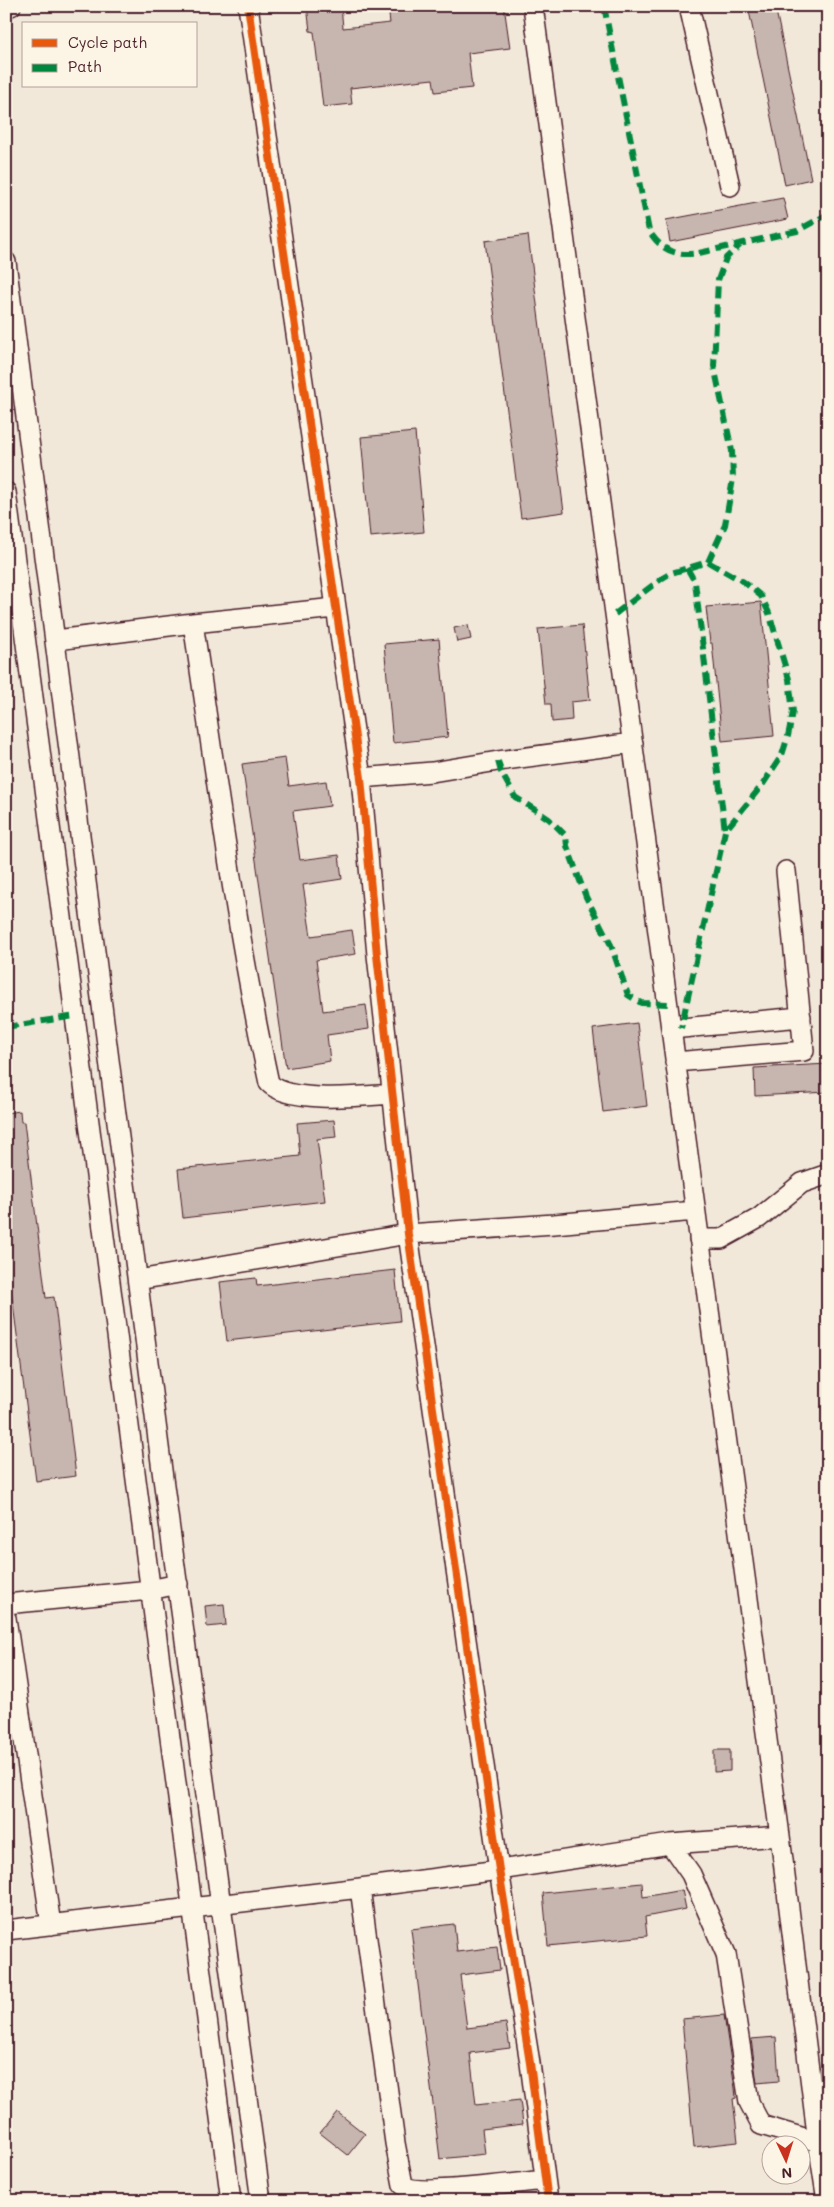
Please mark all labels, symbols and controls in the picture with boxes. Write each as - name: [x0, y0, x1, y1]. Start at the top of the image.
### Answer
- legend: [22, 22, 198, 88]
- text: Cycle path: [68, 32, 147, 52]
- text: Path: [68, 56, 102, 76]
- north arrow: [762, 2134, 812, 2184]
- text: N: [781, 2164, 793, 2183]

